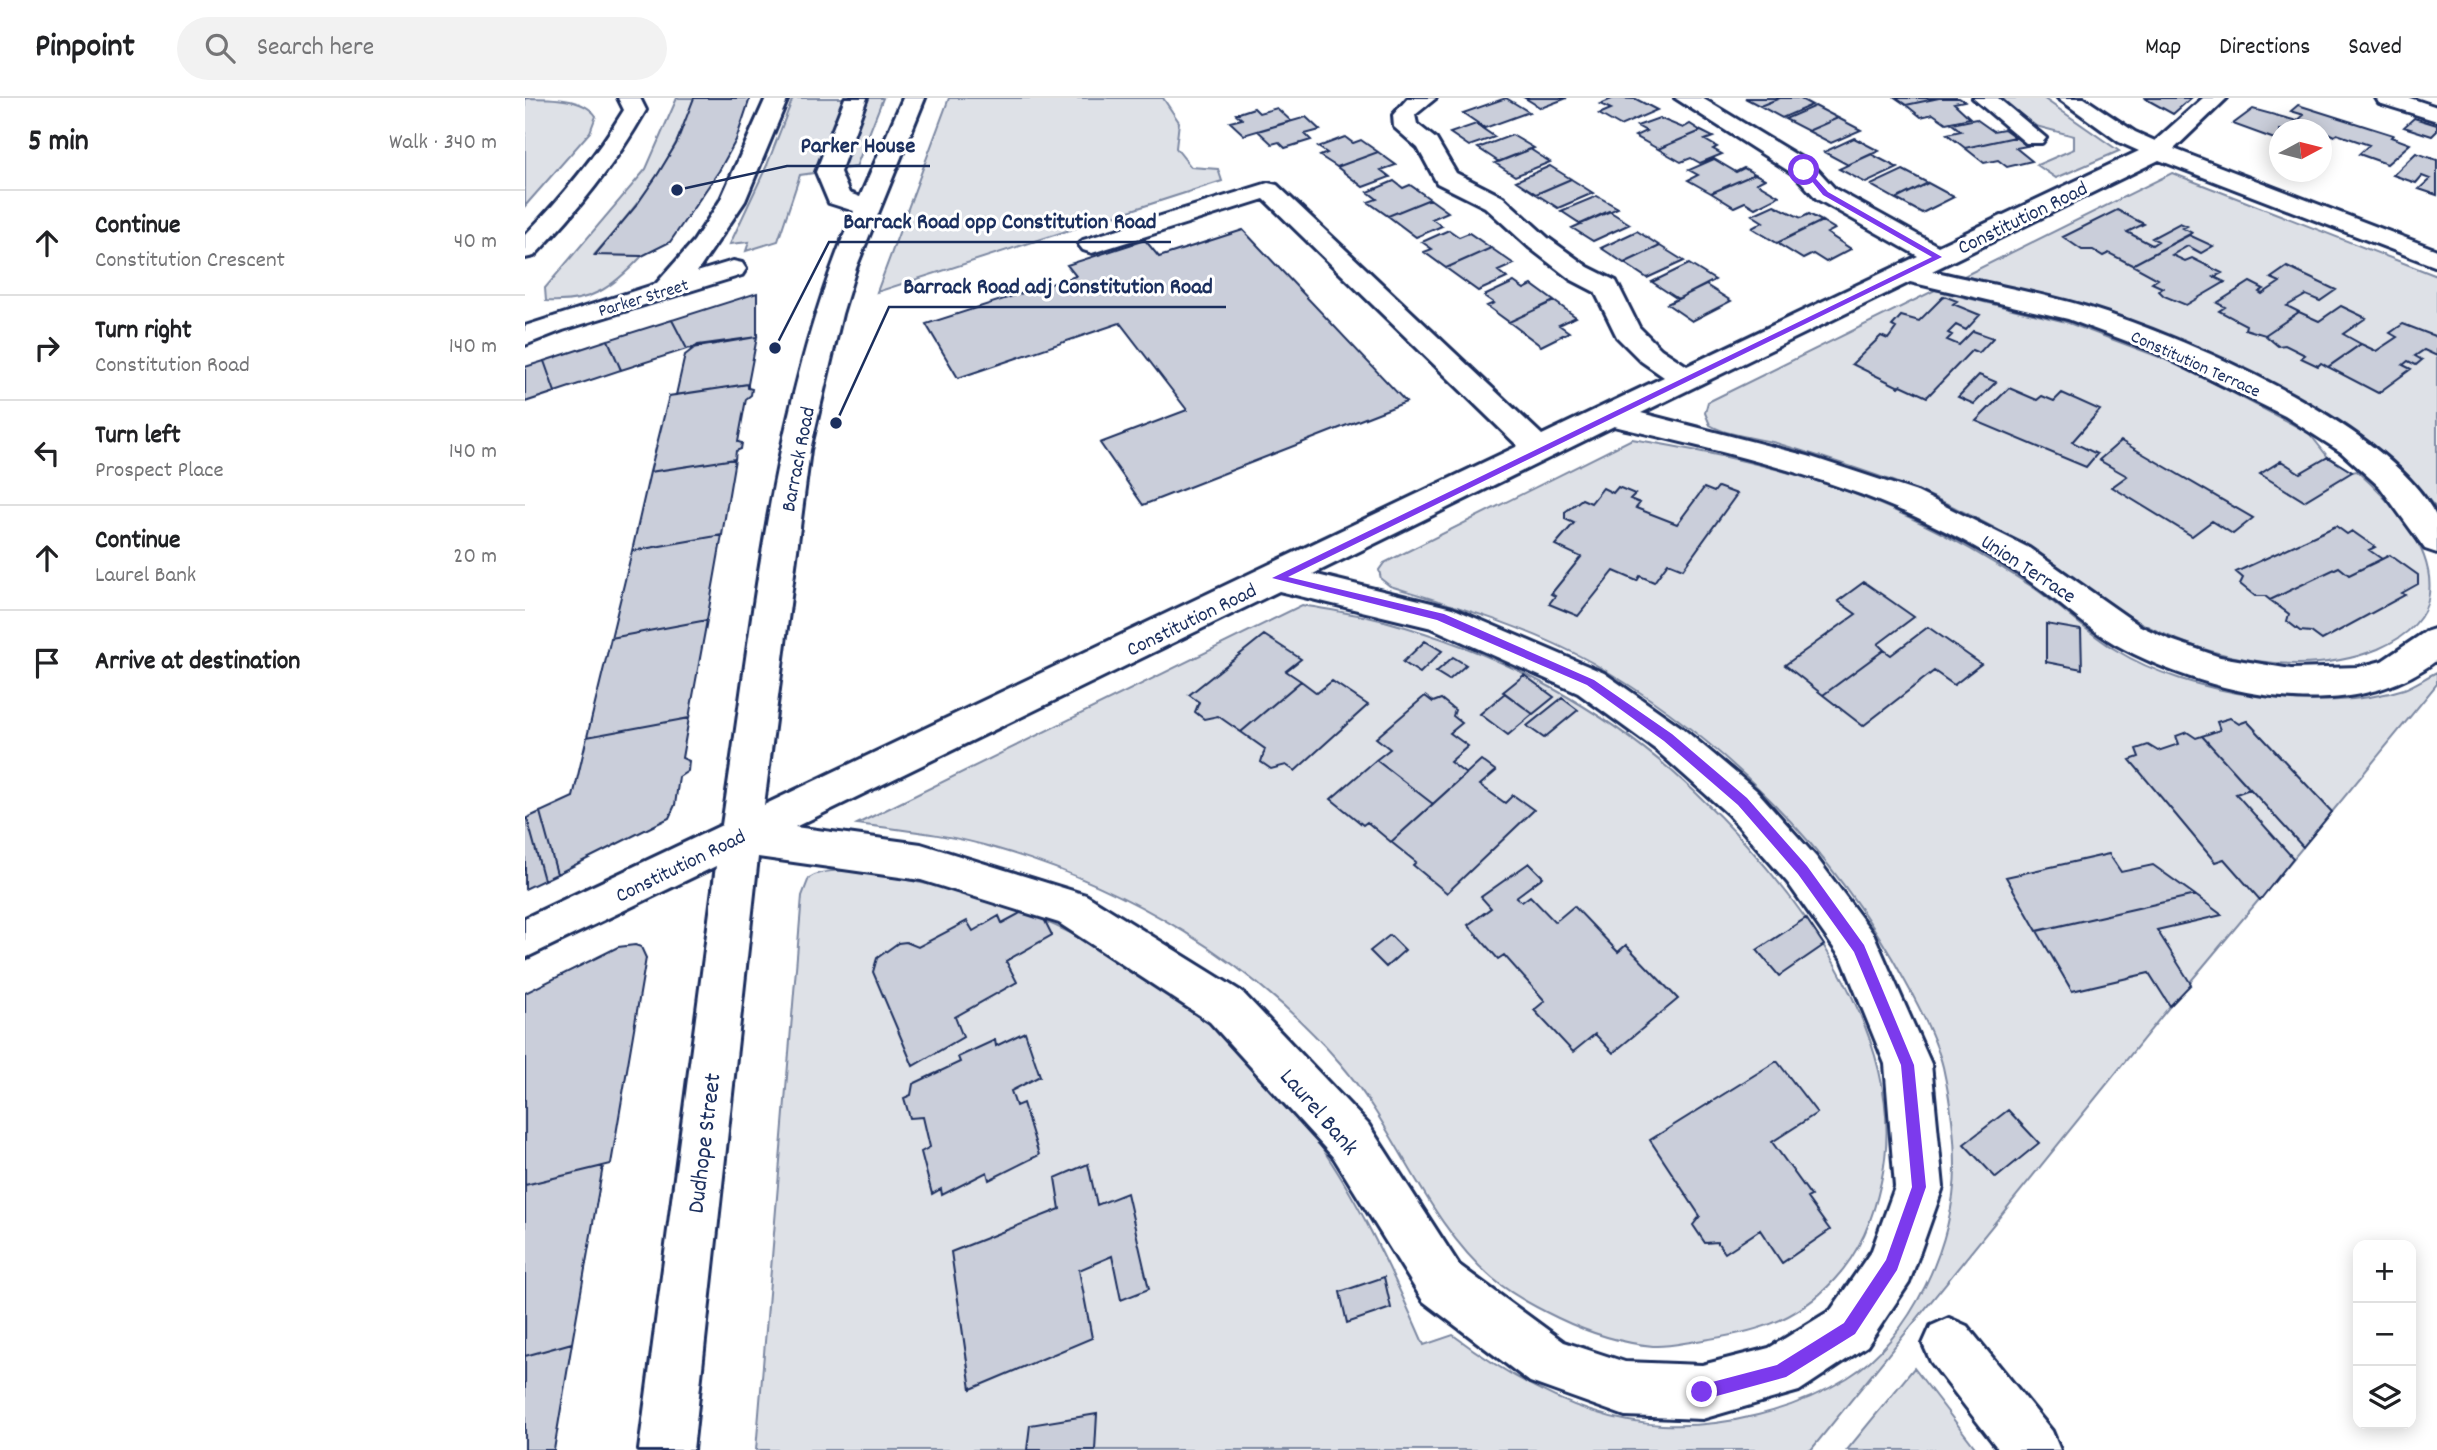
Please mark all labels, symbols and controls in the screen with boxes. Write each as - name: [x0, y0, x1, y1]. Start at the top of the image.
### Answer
- search box: [177, 17, 667, 80]
- text: Pinpoint: [35, 25, 135, 72]
- icon: search: [201, 29, 239, 67]
- text: Search here: [257, 30, 374, 67]
- text: Map: [2145, 31, 2181, 65]
- text: Directions: [2219, 31, 2310, 65]
- text: Saved: [2348, 31, 2402, 65]
- north arrow: [2269, 119, 2332, 182]
- text: 5 min: [28, 122, 89, 165]
- callout: Parker House: [787, 122, 930, 166]
- text: Walk · 340 m: [389, 127, 497, 160]
- text: Parker House: [801, 131, 915, 164]
- route start: [1788, 154, 1819, 185]
- street label: Constitution Road: [1953, 175, 2093, 264]
- callout: Barrack Road opp Constitution Road: [829, 198, 1171, 242]
- text: Barrack Road opp Constitution Road: [843, 207, 1157, 240]
- text: Continue: [95, 208, 180, 245]
- icon: ahead: [28, 224, 66, 262]
- text: 40 m: [454, 226, 497, 259]
- text: Constitution Crescent: [95, 245, 285, 278]
- callout: Barrack Road adj Constitution Road: [889, 263, 1226, 307]
- text: Barrack Road adj Constitution Road: [903, 272, 1213, 305]
- street label: Parker Street: [596, 274, 692, 325]
- text: Turn right: [95, 313, 192, 350]
- street label: Constitution Terrace: [2126, 325, 2264, 405]
- icon: right: [28, 329, 66, 367]
- text: 140 m: [449, 331, 497, 364]
- text: Constitution Road: [95, 350, 250, 383]
- street label: Barrack Road: [775, 404, 825, 515]
- text: Turn left: [95, 418, 181, 455]
- icon: left: [28, 434, 66, 472]
- text: 140 m: [449, 436, 497, 469]
- text: Prospect Place: [95, 455, 224, 488]
- text: Continue: [95, 523, 180, 560]
- street label: Union Terrace: [1974, 528, 2081, 613]
- icon: ahead: [28, 539, 66, 577]
- text: 20 m: [453, 541, 497, 574]
- text: Laurel Bank: [95, 560, 196, 593]
- street label: Constitution Road: [1122, 577, 1262, 666]
- icon: arrive: [28, 644, 66, 682]
- text: Arrive at destination: [95, 644, 300, 681]
- street label: Constitution Road: [611, 823, 751, 912]
- street label: Laurel Bank: [1270, 1062, 1365, 1164]
- street label: Dudhope Street: [681, 1071, 731, 1215]
- map controls: [2353, 1240, 2416, 1429]
- button: +: [2353, 1240, 2416, 1303]
- button: −: [2353, 1303, 2416, 1366]
- button: layers: [2353, 1366, 2416, 1429]
- route end: [1686, 1376, 1717, 1407]

